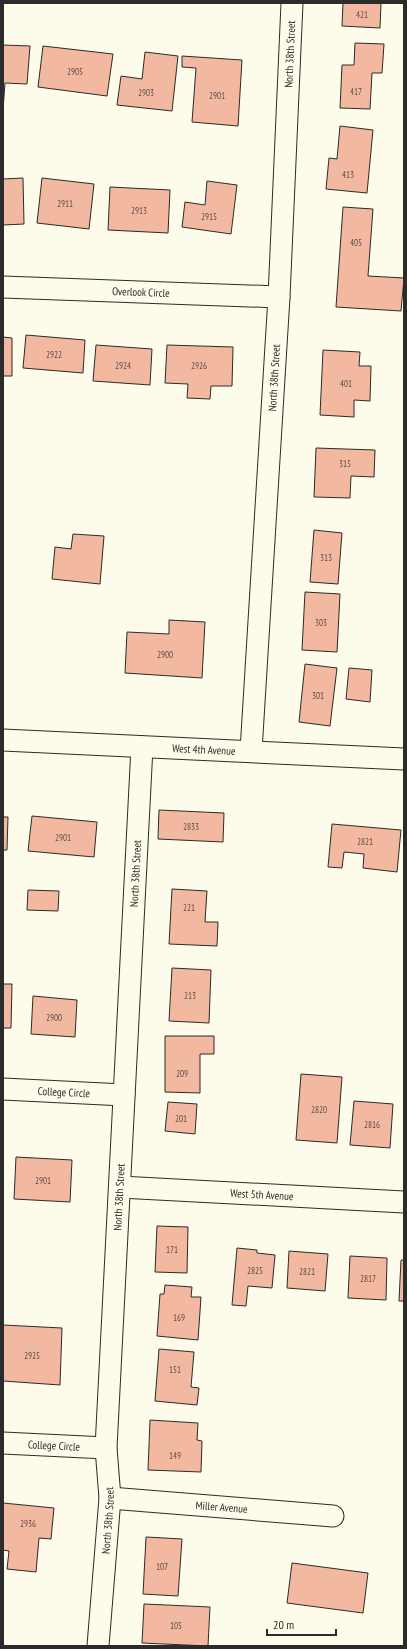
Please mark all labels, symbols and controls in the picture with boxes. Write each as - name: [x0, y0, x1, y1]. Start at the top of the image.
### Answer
- house number: 421: [356, 9, 368, 20]
- street label: North 38th Street: [281, 20, 298, 88]
- house number: 2905: [67, 66, 83, 77]
- house number: 417: [350, 86, 362, 97]
- house number: 2903: [138, 87, 154, 98]
- house number: 2901: [209, 90, 225, 101]
- house number: 413: [342, 169, 354, 180]
- house number: 2911: [57, 198, 73, 209]
- house number: 2913: [131, 205, 147, 216]
- house number: 2915: [201, 211, 217, 222]
- house number: 405: [350, 237, 362, 248]
- street label: Overlook Circle: [112, 284, 170, 300]
- street label: North 38th Street: [265, 344, 283, 412]
- house number: 2922: [46, 349, 62, 360]
- house number: 2924: [115, 360, 131, 371]
- house number: 2926: [191, 360, 207, 371]
- house number: 401: [340, 378, 352, 389]
- house number: 315: [339, 458, 351, 469]
- house number: 313: [320, 552, 332, 563]
- house number: 303: [315, 617, 327, 628]
- house number: 2900: [157, 649, 173, 660]
- house number: 301: [312, 690, 324, 701]
- street label: West 4th Avenue: [172, 741, 236, 758]
- house number: 2833: [183, 821, 199, 832]
- house number: 2901: [55, 832, 71, 843]
- house number: 2821: [357, 836, 373, 847]
- street label: North 38th Street: [127, 840, 144, 907]
- house number: 221: [183, 902, 195, 913]
- house number: 213: [184, 990, 196, 1001]
- house number: 2900: [46, 1012, 62, 1023]
- house number: 209: [176, 1068, 188, 1079]
- street label: College Circle: [37, 1084, 91, 1100]
- house number: 2820: [311, 1104, 327, 1115]
- house number: 201: [175, 1113, 187, 1124]
- house number: 2816: [364, 1119, 380, 1130]
- street label: North 38th Street: [110, 1163, 128, 1231]
- house number: 2901: [35, 1175, 51, 1186]
- street label: West 5th Avenue: [230, 1186, 294, 1203]
- house number: 171: [166, 1244, 178, 1255]
- house number: 2825: [247, 1265, 263, 1276]
- house number: 2821: [299, 1266, 315, 1277]
- house number: 2817: [360, 1273, 376, 1284]
- house number: 169: [173, 1312, 185, 1323]
- house number: 2925: [24, 1350, 40, 1361]
- house number: 151: [169, 1364, 181, 1375]
- street label: College Circle: [27, 1437, 81, 1454]
- house number: 149: [169, 1450, 181, 1461]
- street label: North 38th Street: [98, 1486, 117, 1554]
- street label: Miller Avenue: [195, 1498, 249, 1516]
- house number: 2936: [20, 1518, 36, 1529]
- house number: 107: [156, 1561, 168, 1572]
- scale bar: [267, 1611, 336, 1637]
- text: 20 m: [273, 1617, 294, 1632]
- house number: 105: [170, 1620, 182, 1631]

